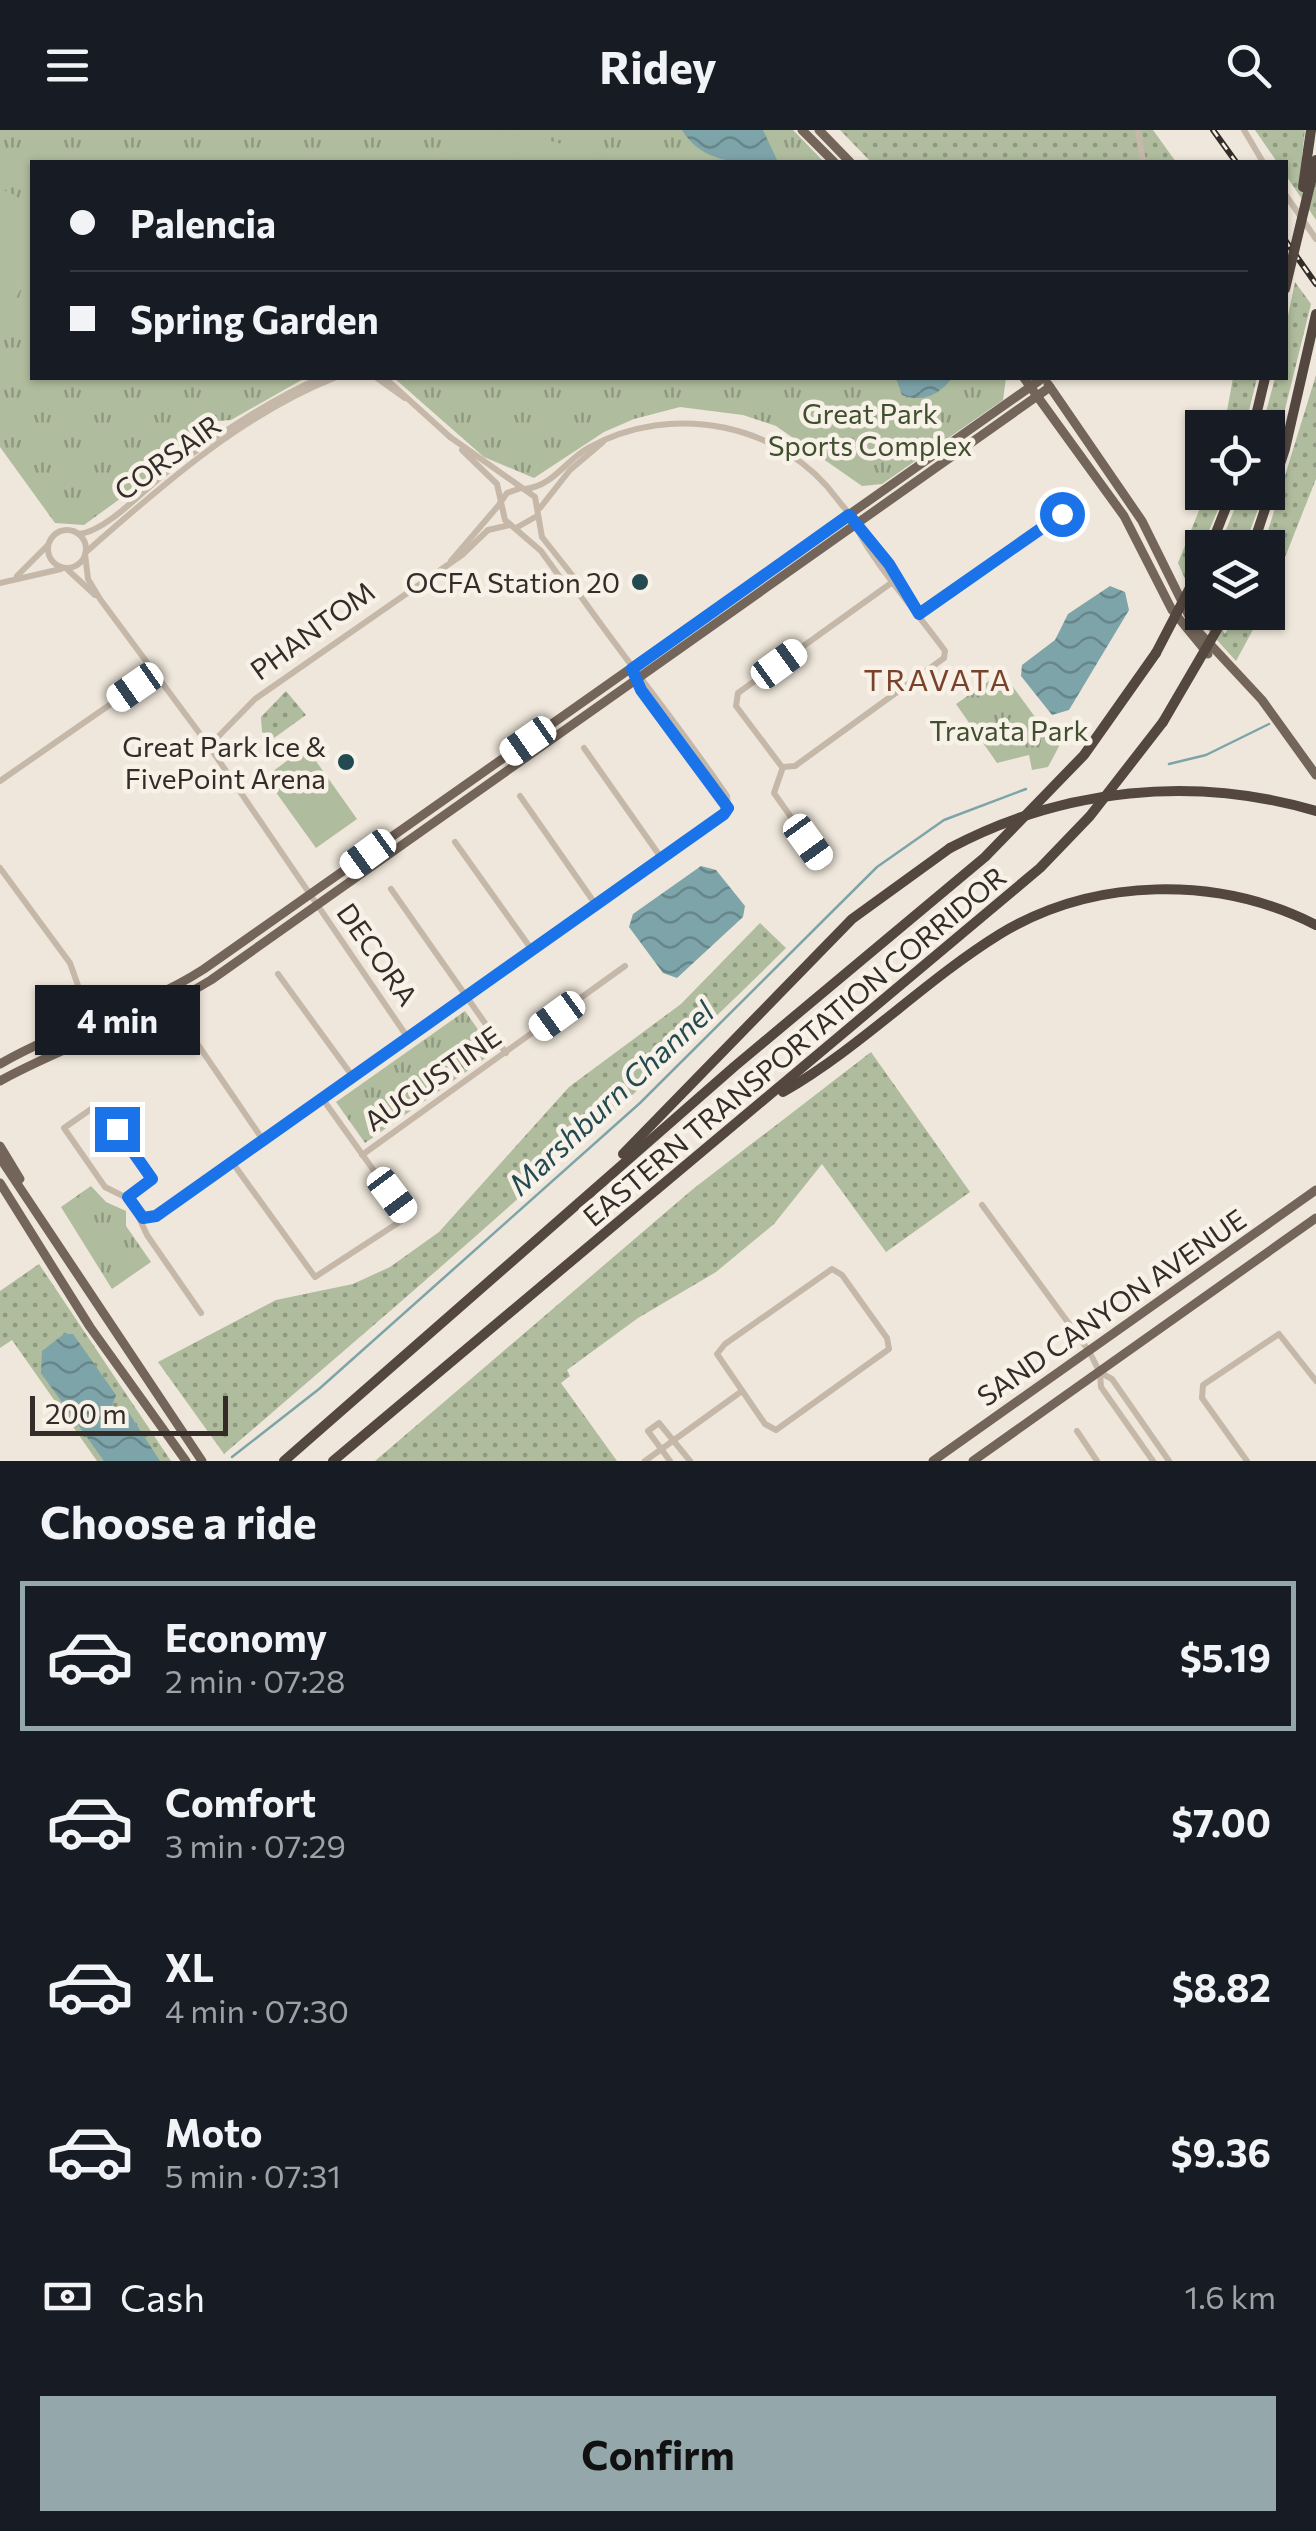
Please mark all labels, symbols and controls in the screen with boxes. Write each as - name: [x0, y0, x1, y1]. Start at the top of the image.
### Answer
- icon: menu: [40, 38, 95, 93]
- text: Ridey: [599, 38, 717, 93]
- icon: search: [1221, 38, 1276, 93]
- text: Palencia: [130, 199, 276, 246]
- text: Spring Garden: [130, 295, 379, 342]
- park label: Great Park Sports Complex: [768, 396, 972, 462]
- street label: CORSAIR: [107, 407, 227, 507]
- map controls: [1185, 410, 1285, 630]
- button: locate: [1185, 410, 1285, 510]
- route start: [1040, 492, 1085, 537]
- button: layers: [1185, 530, 1285, 630]
- place label: OCFA Station 20: [406, 565, 620, 599]
- marker: OCFA Station 20: [629, 571, 651, 593]
- street label: PHANTOM: [243, 574, 381, 686]
- car: [746, 634, 812, 694]
- car: [102, 658, 168, 716]
- district label: TRAVATA: [863, 660, 1013, 697]
- car: [495, 712, 561, 770]
- park label: Travata Park: [929, 713, 1089, 747]
- place label: Great Park Ice & FivePoint Arena: [122, 729, 326, 795]
- marker: Great Park Ice & FivePoint Arena: [335, 751, 357, 773]
- car: [778, 809, 838, 875]
- car: [335, 824, 401, 884]
- street label: EASTERN TRANSPORTATION CORRIDOR: [576, 859, 1012, 1233]
- street label: DECORA: [330, 896, 426, 1012]
- callout: 4 min: [34, 984, 200, 1054]
- car: [524, 986, 590, 1046]
- water label: Marshburn Channel: [500, 991, 721, 1202]
- text: 4 min: [77, 1000, 158, 1040]
- street label: AUGUSTINE: [357, 1018, 507, 1138]
- route end: [95, 1107, 140, 1152]
- car: [362, 1162, 422, 1228]
- street label: SAND CANYON AVENUE: [970, 1201, 1252, 1413]
- scale bar: [30, 1391, 228, 1436]
- text: 200 m: [45, 1396, 127, 1430]
- text: Choose a ride: [40, 1493, 317, 1548]
- icon: car: [45, 1611, 135, 1701]
- text: Economy: [165, 1613, 327, 1660]
- text: $5.19: [1180, 1633, 1271, 1680]
- text: 2 min · 07:28: [165, 1660, 345, 1700]
- icon: car: [45, 1776, 135, 1866]
- text: Comfort: [165, 1778, 316, 1825]
- text: $7.00: [1171, 1798, 1271, 1845]
- text: 3 min · 07:29: [165, 1825, 346, 1865]
- icon: car: [45, 1941, 135, 2031]
- text: XL: [165, 1943, 214, 1990]
- text: $8.82: [1172, 1963, 1271, 2010]
- text: 4 min · 07:30: [165, 1990, 349, 2030]
- icon: car: [45, 2106, 135, 2196]
- text: Moto: [165, 2108, 263, 2155]
- text: $9.36: [1171, 2128, 1271, 2175]
- text: 5 min · 07:31: [165, 2155, 341, 2195]
- icon: cash: [40, 2269, 95, 2324]
- text: Cash: [120, 2273, 205, 2320]
- text: 1.6 km: [1185, 2276, 1276, 2316]
- button: Confirm: [40, 2396, 1276, 2511]

